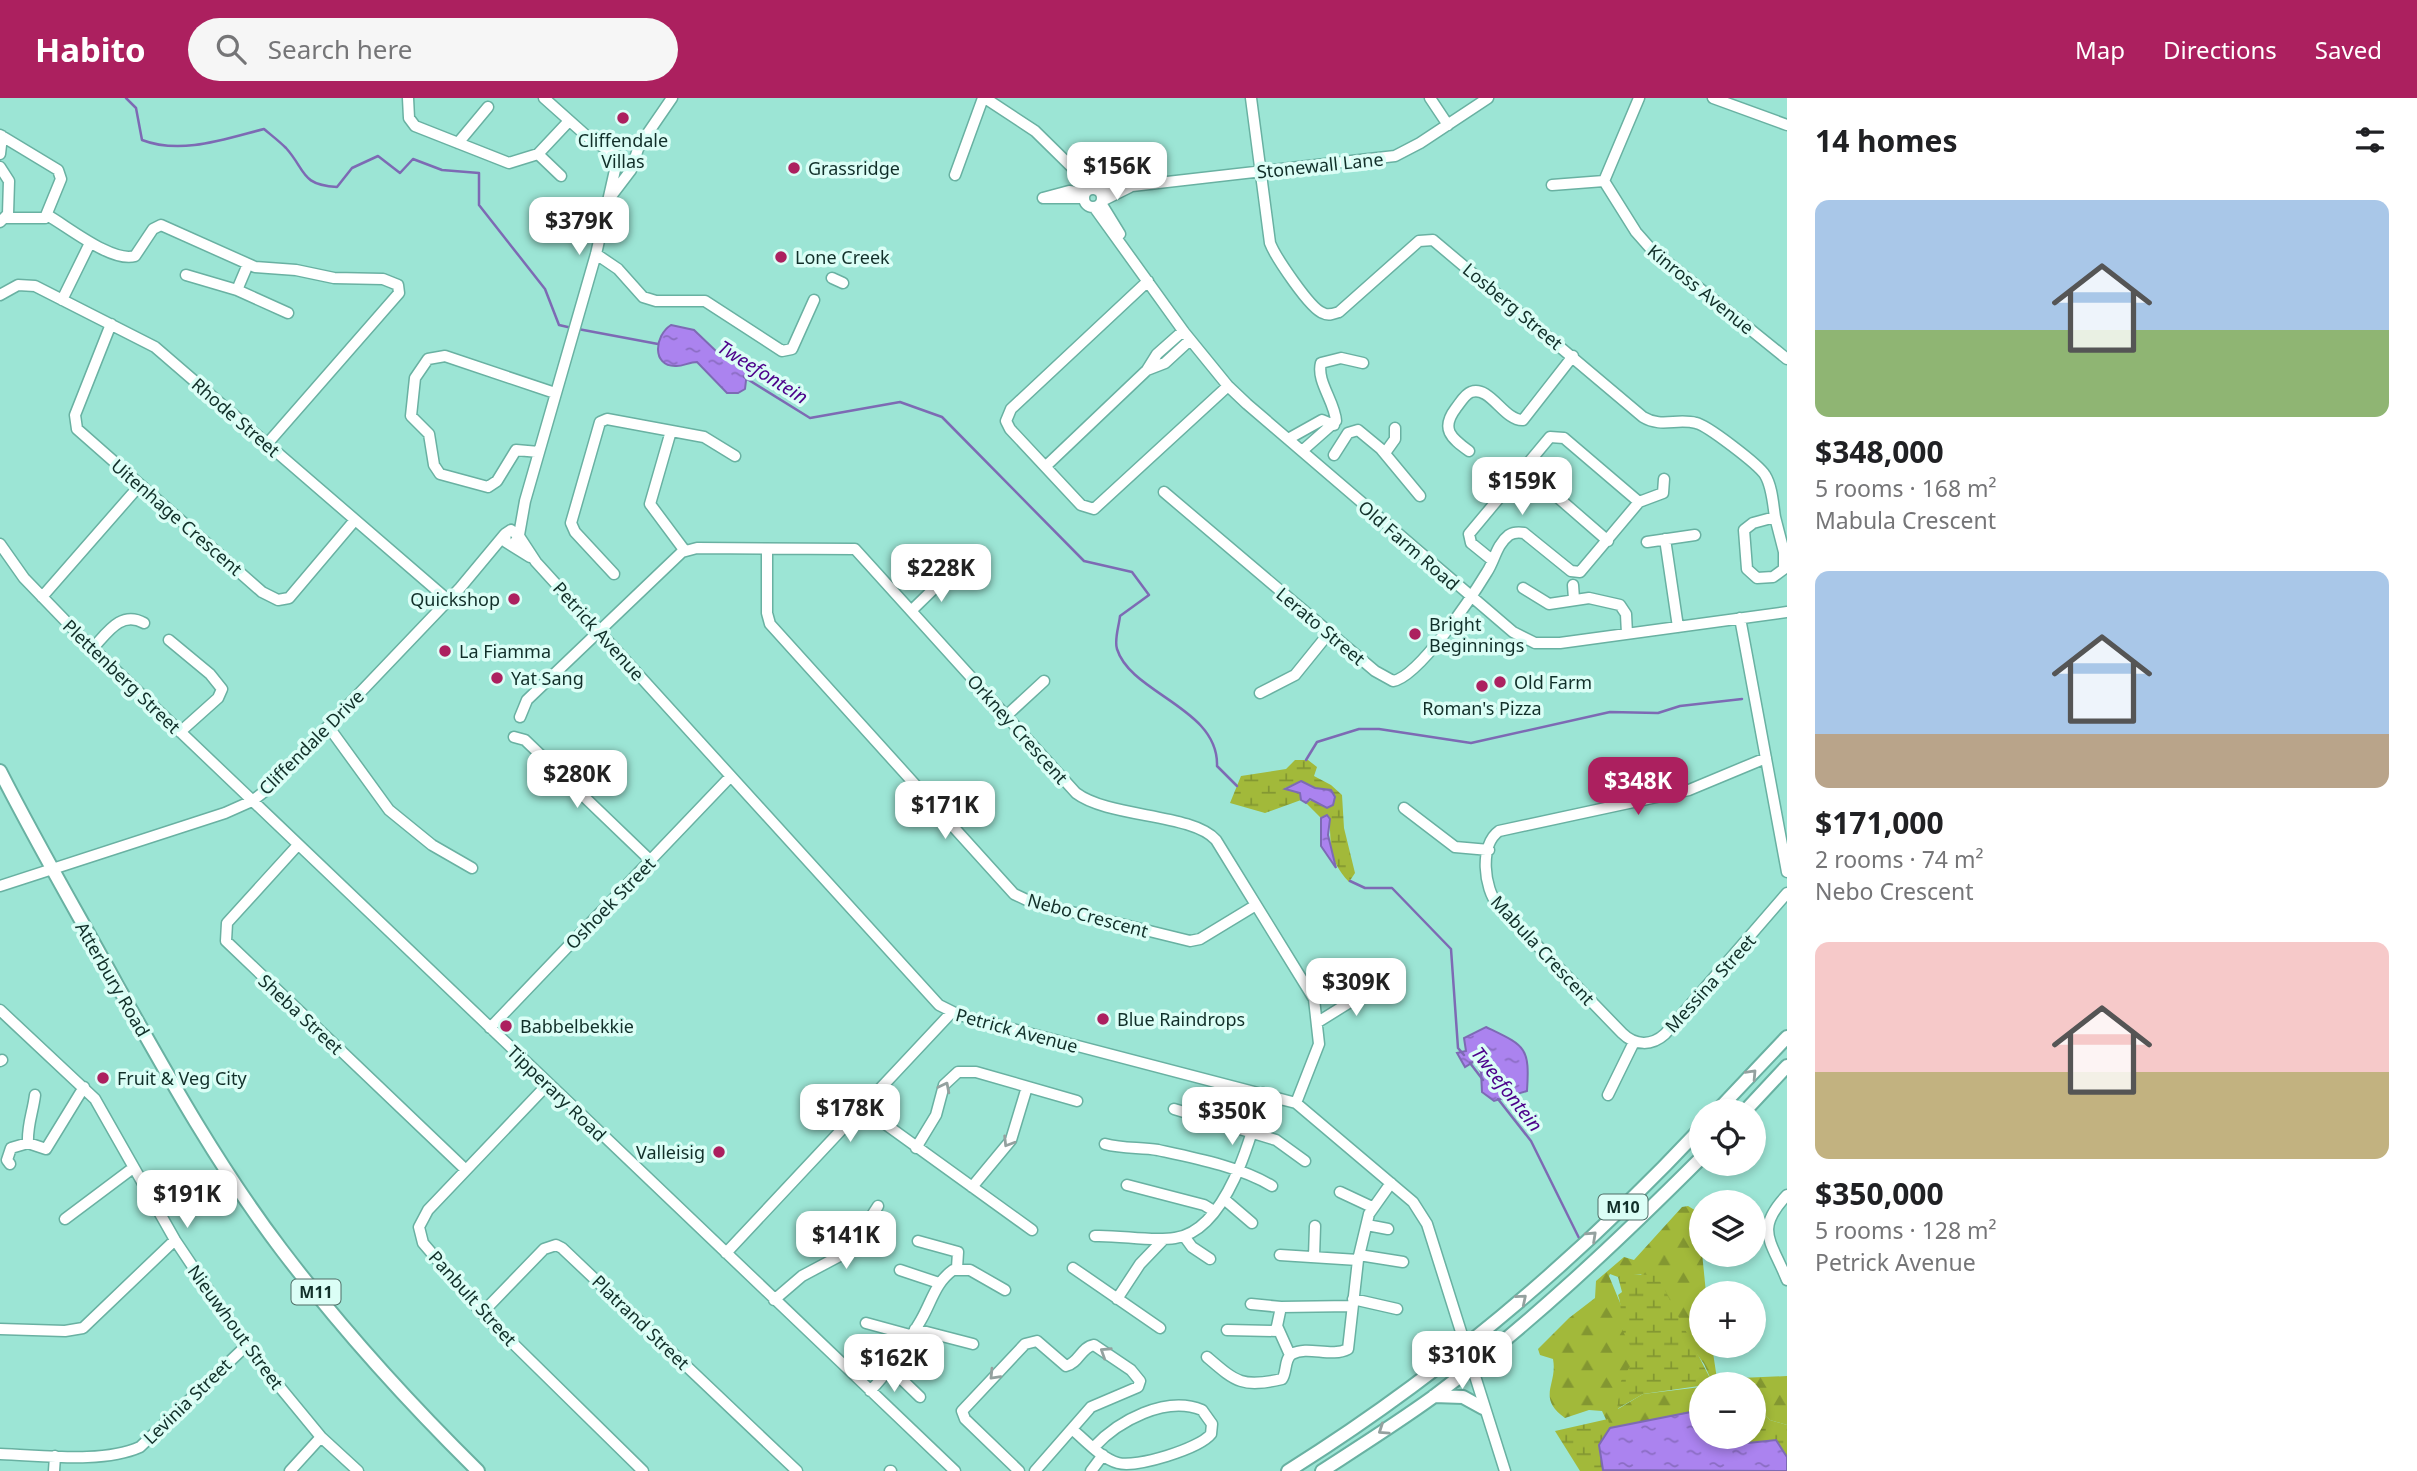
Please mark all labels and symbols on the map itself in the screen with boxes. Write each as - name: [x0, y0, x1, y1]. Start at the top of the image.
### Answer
- marker: Cliffendale Villas: [615, 110, 631, 126]
- place label: Cliffendale Villas: [578, 128, 668, 173]
- pin: $156K: [1068, 142, 1166, 202]
- street label: Stonewall Lane: [1255, 146, 1385, 184]
- place label: Grassridge: [808, 156, 900, 180]
- marker: Grassridge: [786, 160, 802, 176]
- pin: $379K: [530, 198, 628, 257]
- street label: Kinross Avenue: [1643, 239, 1759, 339]
- place label: Lone Creek: [795, 245, 890, 269]
- marker: Lone Creek: [773, 249, 789, 265]
- street label: Losberg Street: [1458, 257, 1568, 355]
- water label: Tweefontein: [713, 334, 813, 410]
- street label: Rhode Street: [187, 372, 286, 462]
- street label: Uitenhage Crescent: [106, 453, 248, 581]
- pin: $159K: [1473, 458, 1571, 517]
- street label: Old Farm Road: [1354, 495, 1464, 595]
- pin: $228K: [892, 545, 990, 604]
- street label: Petrick Avenue: [548, 576, 650, 686]
- street label: Lerato Street: [1272, 582, 1371, 671]
- place label: Quickshop: [410, 587, 500, 611]
- marker: Quickshop: [506, 591, 522, 607]
- place label: Bright Beginnings: [1429, 612, 1524, 657]
- street label: Plettenberg Street: [58, 614, 186, 739]
- marker: Bright Beginnings: [1407, 626, 1423, 642]
- place label: La Fiamma: [459, 639, 551, 663]
- marker: La Fiamma: [437, 643, 453, 659]
- place label: Yat Sang: [511, 666, 584, 690]
- street label: Orkney Crescent: [962, 669, 1074, 789]
- marker: Yat Sang: [489, 670, 505, 686]
- place label: Old Farm: [1514, 670, 1592, 694]
- marker: Old Farm: [1492, 674, 1508, 690]
- marker: Roman's Pizza: [1474, 678, 1490, 694]
- street label: Cliffendale Drive: [253, 684, 369, 800]
- place label: Roman's Pizza: [1422, 696, 1542, 720]
- pin: $280K: [528, 750, 626, 810]
- pin: $348K: [1589, 758, 1687, 817]
- pin: $171K: [896, 782, 994, 841]
- street label: Oshoek Street: [560, 851, 660, 954]
- street label: Nebo Crescent: [1025, 887, 1152, 943]
- street label: Mabula Crescent: [1486, 890, 1600, 1010]
- street label: Atterbury Road: [70, 917, 156, 1041]
- street label: Messina Street: [1659, 928, 1761, 1037]
- pin: $309K: [1307, 958, 1405, 1018]
- street label: Sheba Street: [254, 969, 349, 1060]
- street label: Petrick Avenue: [953, 1002, 1081, 1058]
- place label: Blue Raindrops: [1117, 1007, 1245, 1031]
- marker: Blue Raindrops: [1095, 1011, 1111, 1027]
- place label: Babbelbekkie: [520, 1014, 634, 1038]
- marker: Babbelbekkie: [498, 1018, 514, 1034]
- street label: Tipperary Road: [502, 1040, 612, 1146]
- water label: Tweefontein: [1466, 1041, 1548, 1137]
- place label: Fruit & Veg City: [117, 1066, 247, 1090]
- one-way arrow: [1744, 1069, 1756, 1082]
- marker: Fruit & Veg City: [95, 1070, 111, 1086]
- one-way arrow: [937, 1082, 951, 1094]
- pin: $178K: [801, 1084, 899, 1144]
- pin: $350K: [1183, 1088, 1281, 1147]
- one-way arrow: [1003, 1134, 1016, 1147]
- place label: Valleisig: [636, 1140, 705, 1164]
- marker: Valleisig: [711, 1144, 727, 1160]
- pin: $191K: [138, 1170, 236, 1230]
- road number: M10: [1598, 1194, 1648, 1219]
- pin: $141K: [797, 1212, 895, 1271]
- one-way arrow: [1584, 1231, 1597, 1244]
- street label: Panbult Street: [424, 1245, 523, 1351]
- street label: Nieuwhout Street: [183, 1260, 290, 1394]
- street label: Platrand Street: [587, 1269, 695, 1375]
- road number: M11: [292, 1280, 340, 1304]
- one-way arrow: [1513, 1295, 1526, 1307]
- pin: $310K: [1413, 1332, 1511, 1391]
- pin: $162K: [845, 1334, 943, 1394]
- one-way arrow: [1100, 1348, 1113, 1361]
- street label: Levinia Street: [138, 1352, 237, 1449]
- one-way arrow: [990, 1367, 1003, 1380]
- one-way arrow: [1378, 1422, 1391, 1435]

